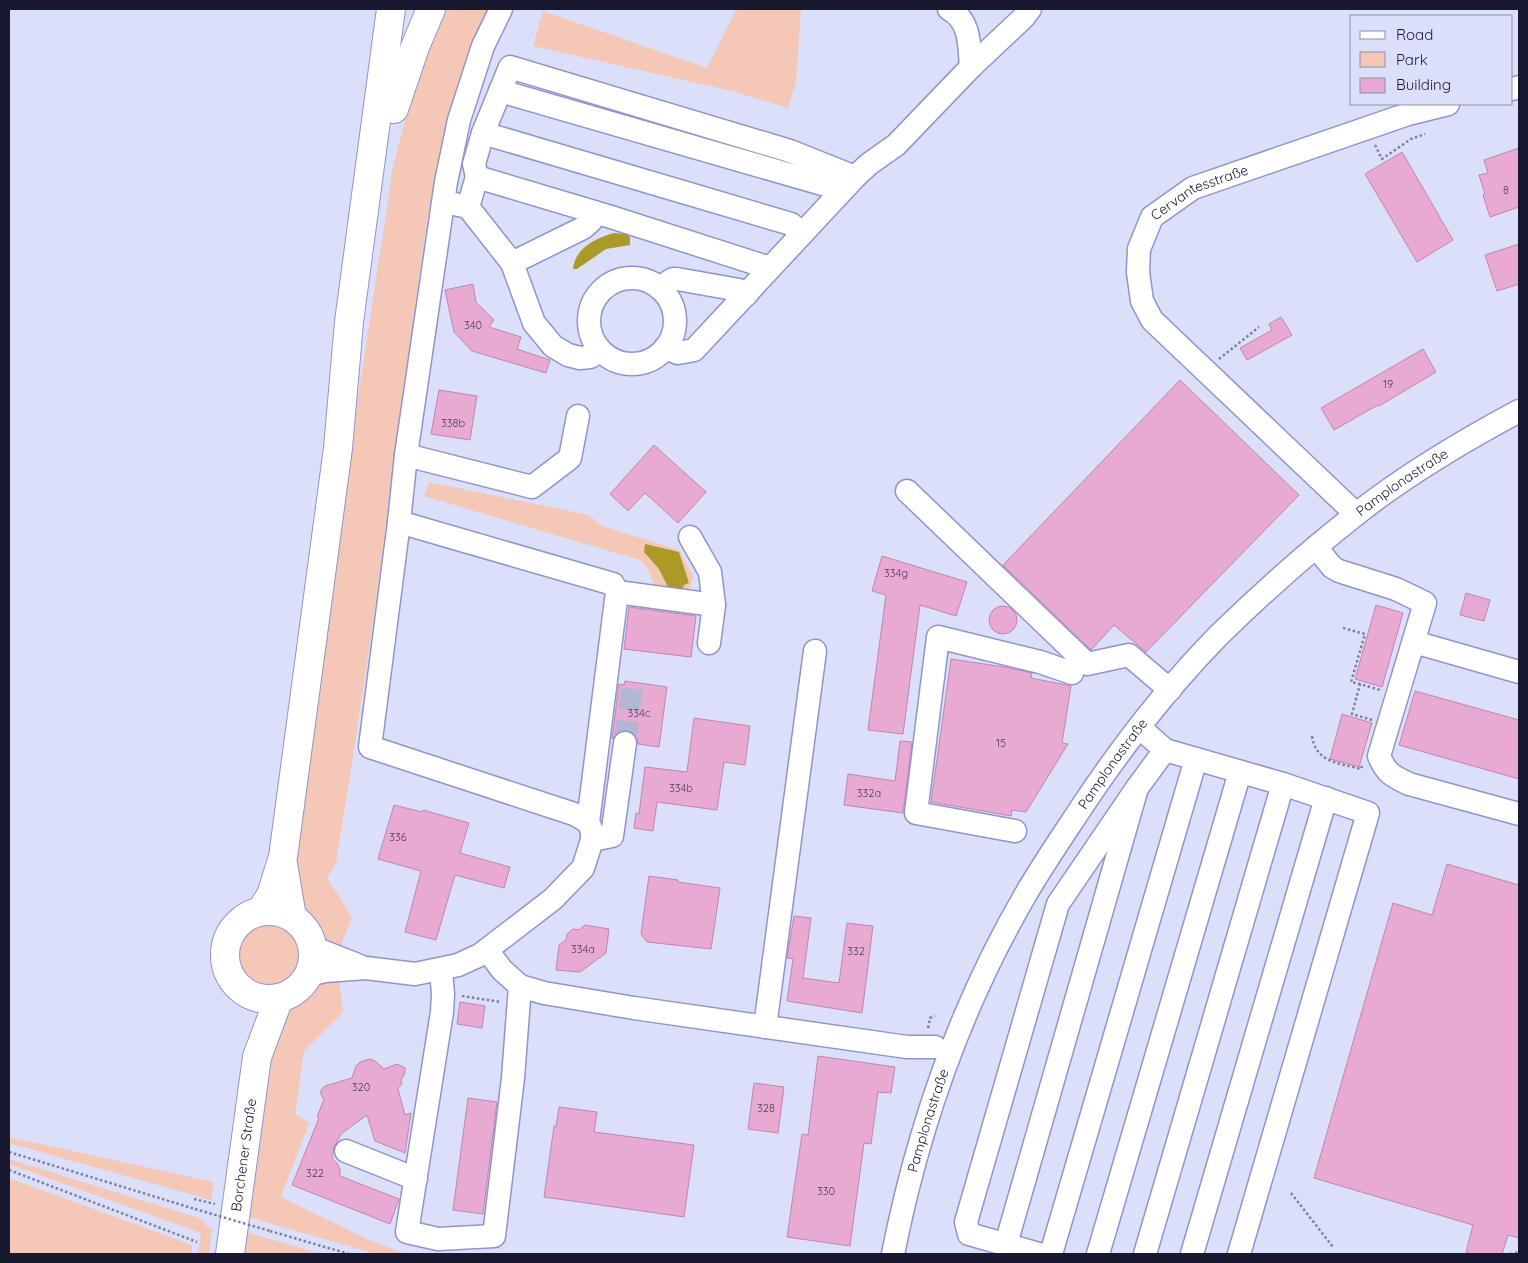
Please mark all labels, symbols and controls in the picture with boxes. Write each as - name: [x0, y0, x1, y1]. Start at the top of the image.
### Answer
- legend: [1350, 15, 1513, 105]
- text: Road: [1396, 25, 1433, 44]
- text: Park: [1396, 50, 1428, 69]
- text: Building: [1396, 75, 1451, 94]
- street label: Cervantesstraße: [1147, 161, 1251, 224]
- house number: 8: [1503, 183, 1509, 197]
- house number: 340: [464, 318, 482, 332]
- house number: 19: [1383, 377, 1393, 391]
- house number: 338b: [441, 416, 465, 430]
- street label: Pamplonastraße: [1352, 444, 1451, 520]
- house number: 334g: [884, 566, 908, 580]
- house number: 334c: [627, 706, 651, 720]
- street label: Pamplonastraße: [1074, 715, 1151, 813]
- house number: 15: [996, 736, 1006, 750]
- house number: 334b: [669, 781, 693, 795]
- house number: 332a: [857, 786, 881, 800]
- house number: 336: [389, 830, 407, 844]
- house number: 334a: [571, 942, 595, 956]
- house number: 332: [847, 944, 865, 958]
- street label: Pamplonastraße: [903, 1066, 953, 1174]
- house number: 320: [352, 1080, 370, 1094]
- street label: Borchener Straße: [227, 1097, 260, 1213]
- house number: 328: [757, 1101, 775, 1115]
- house number: 322: [306, 1166, 324, 1180]
- house number: 330: [817, 1184, 835, 1198]

